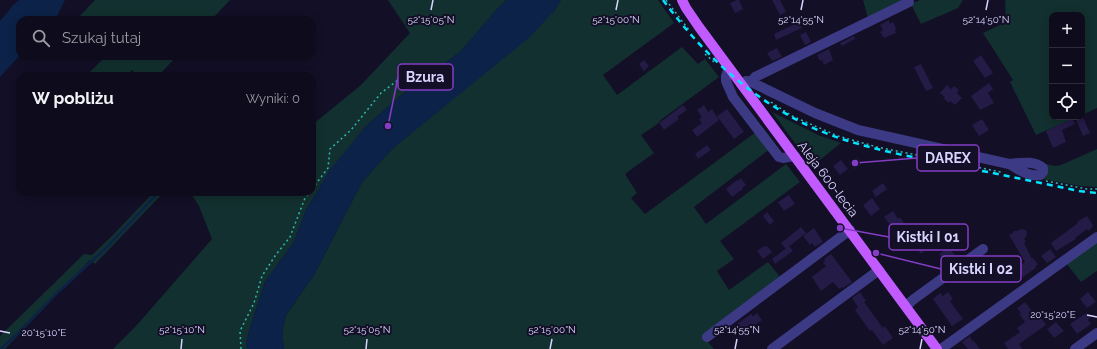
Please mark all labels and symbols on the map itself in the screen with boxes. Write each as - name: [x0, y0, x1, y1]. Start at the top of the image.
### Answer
- text: 52°15'05"N: [407, 14, 455, 25]
- text: 52°15'00"N: [592, 14, 640, 25]
- text: 52°14'55"N: [778, 14, 824, 25]
- text: 52°14'50"N: [963, 14, 1009, 25]
- callout: Bzura: [398, 64, 453, 90]
- text: Bzura: [406, 69, 444, 85]
- street label: Aleja 600-lecia: [795, 138, 861, 220]
- callout: DAREX: [917, 145, 979, 171]
- text: DAREX: [925, 150, 972, 166]
- callout: Kistki I 01: [889, 224, 968, 250]
- text: Kistki I 01: [897, 229, 959, 245]
- callout: Kistki I 02: [941, 256, 1021, 282]
- text: Kistki I 02: [949, 261, 1013, 277]
- text: 20°15'20"E: [1030, 309, 1076, 320]
- text: 52°15'10"N: [159, 324, 205, 335]
- text: 52°15'05"N: [343, 324, 391, 335]
- text: 52°15'00"N: [528, 324, 576, 335]
- text: 52°14'55"N: [714, 324, 760, 335]
- text: 52°14'50"N: [899, 324, 945, 335]
- text: 20°15'10"E: [22, 327, 66, 338]

